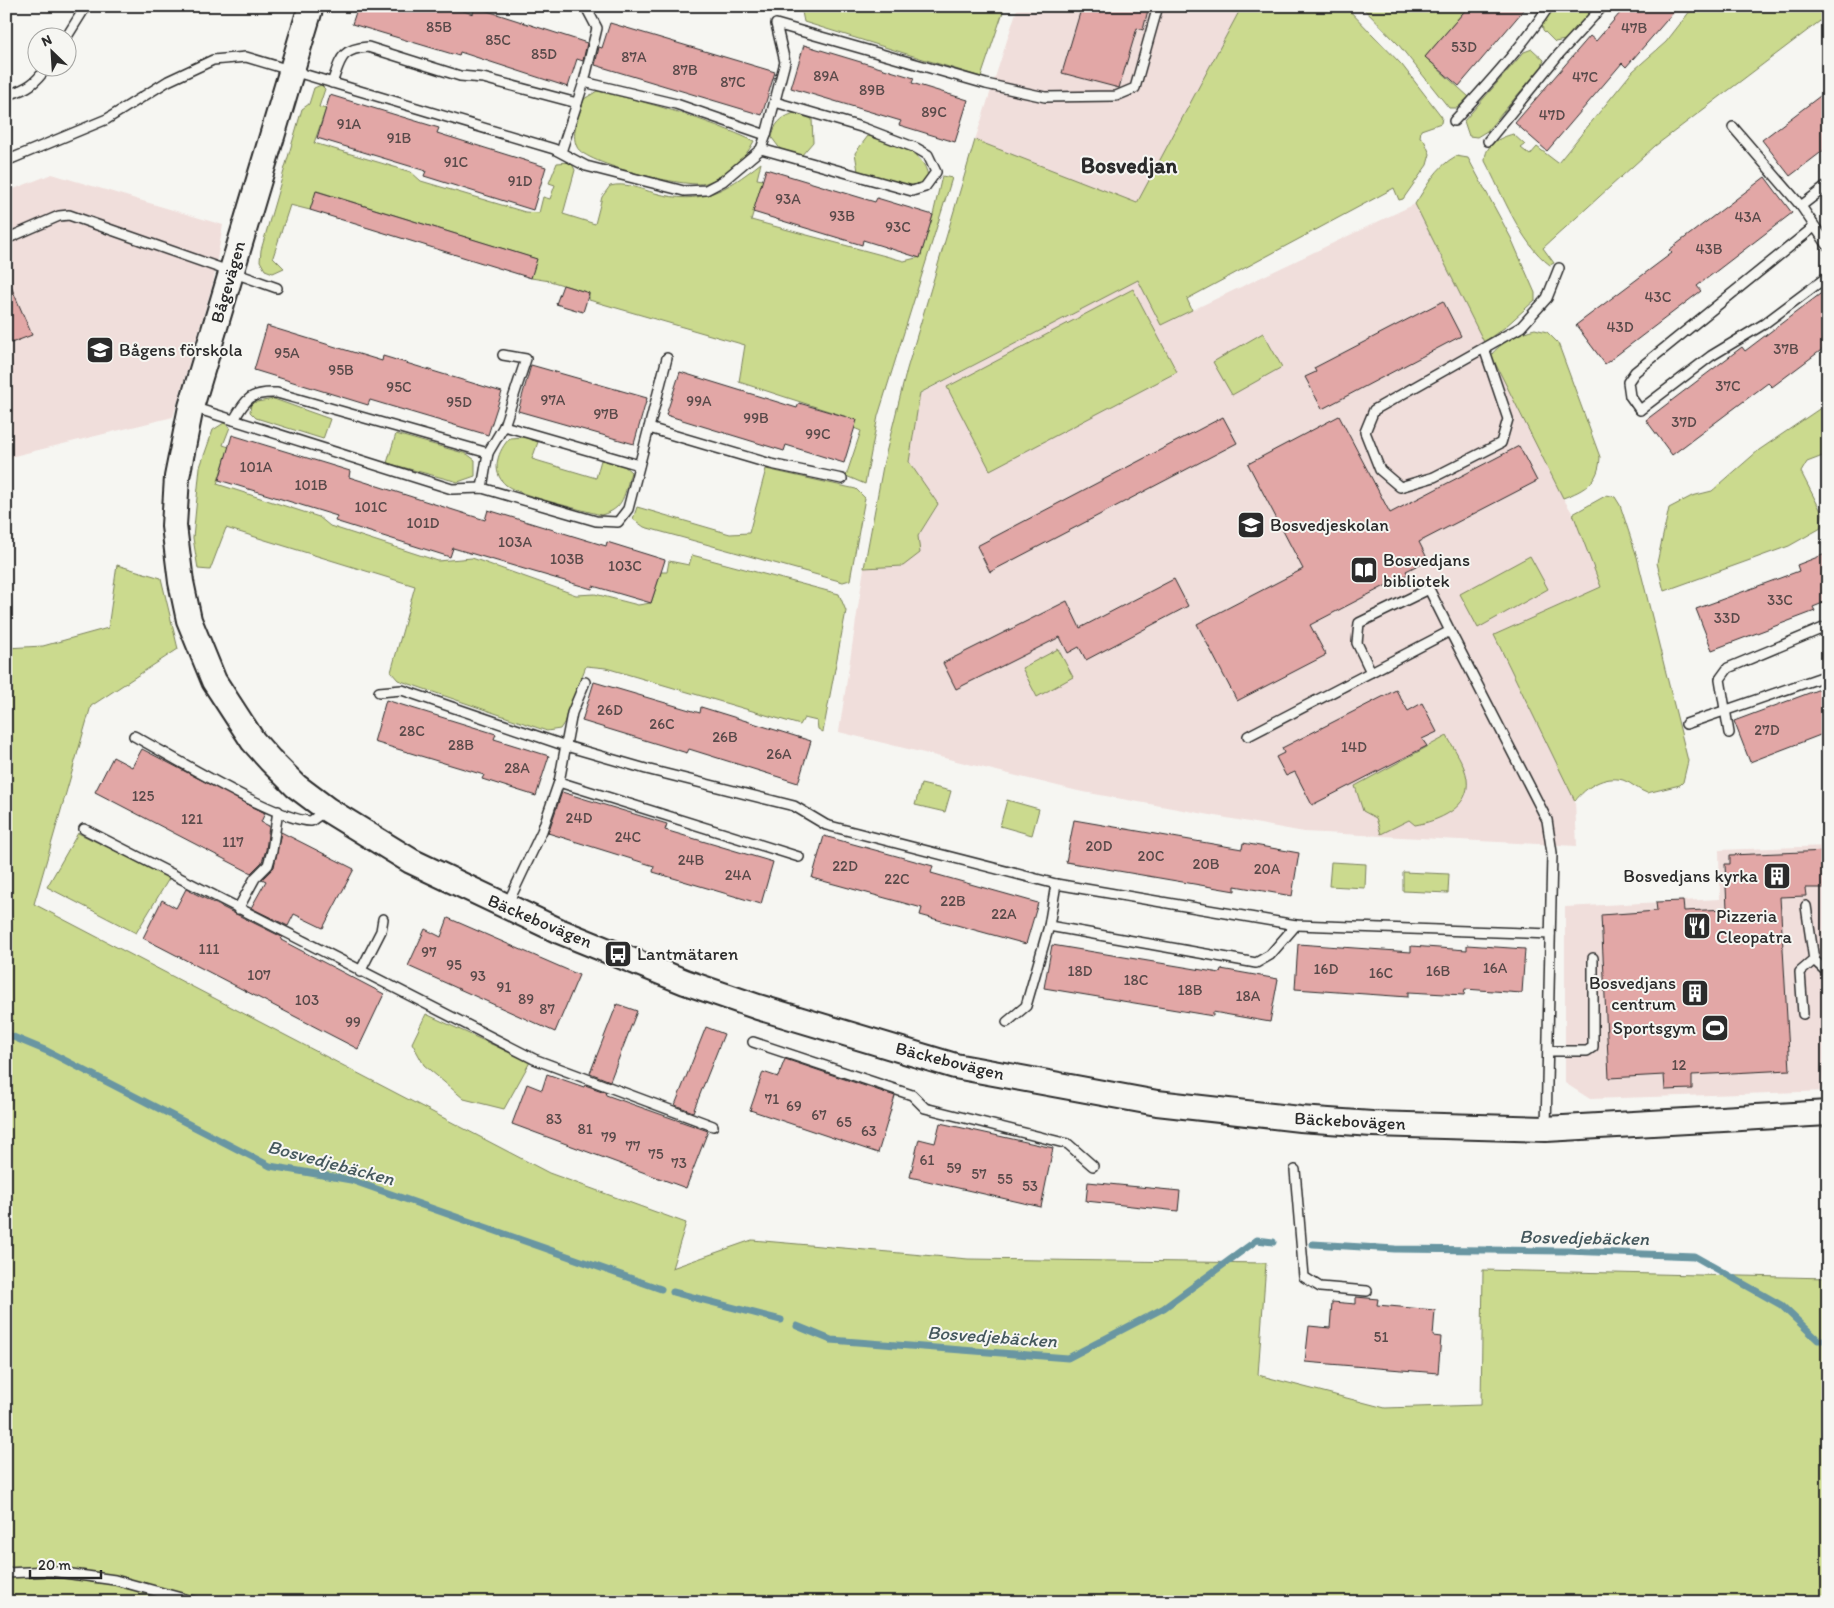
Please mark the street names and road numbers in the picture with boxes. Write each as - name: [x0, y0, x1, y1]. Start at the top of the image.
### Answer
- street label: Bågevägen: [206, 238, 250, 326]
- street label: Bäckebovägen: [484, 889, 596, 953]
- street label: Bäckebovägen: [893, 1037, 1007, 1085]
- street label: Bäckebovägen: [1294, 1107, 1406, 1135]

